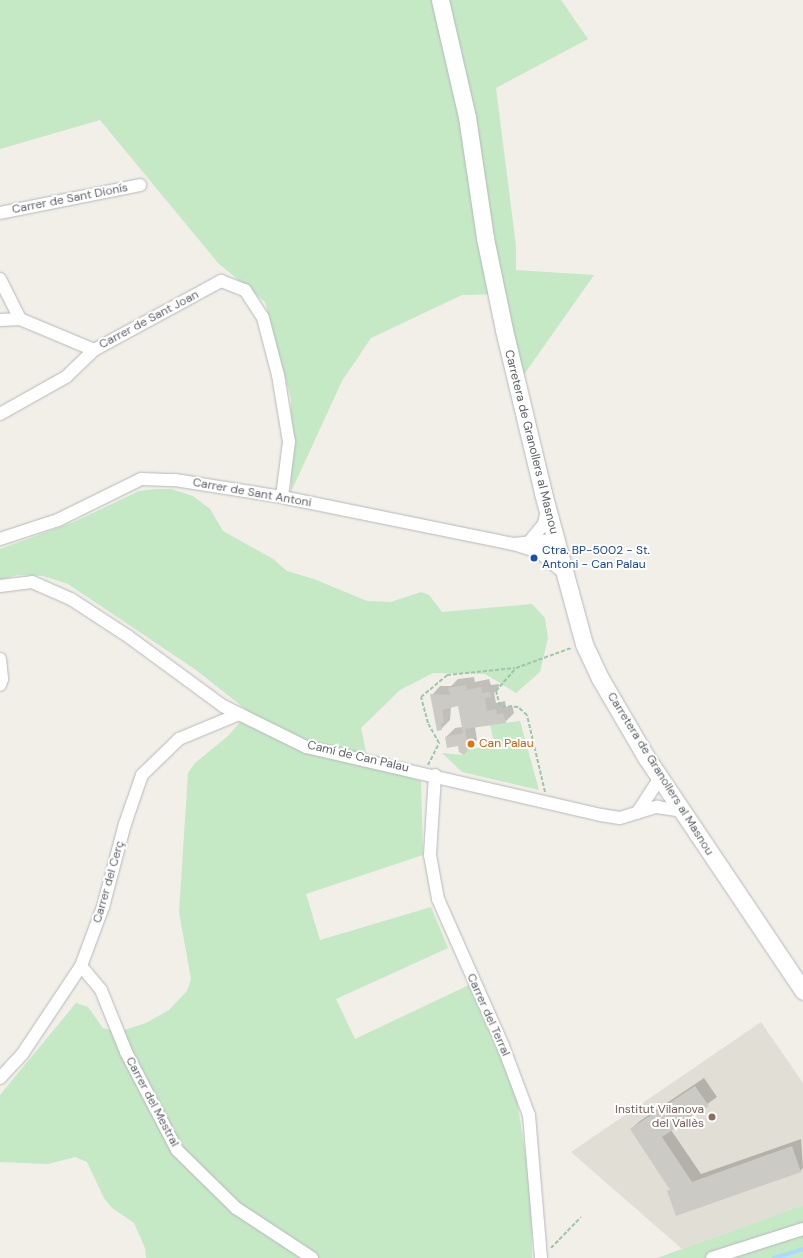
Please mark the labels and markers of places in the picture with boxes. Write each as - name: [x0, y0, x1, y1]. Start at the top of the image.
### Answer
- place label: Ctra. BP-5002 - St. Antoni - Can Palau: [542, 544, 650, 572]
- marker: Ctra. BP-5002 - St. Antoni - Can Palau: [529, 553, 539, 563]
- place label: Can Palau: [479, 737, 534, 751]
- marker: Can Palau: [466, 739, 476, 749]
- place label: Institut Vilanova del Vallès: [615, 1103, 704, 1131]
- marker: Institut Vilanova del Vallès: [707, 1112, 717, 1122]

